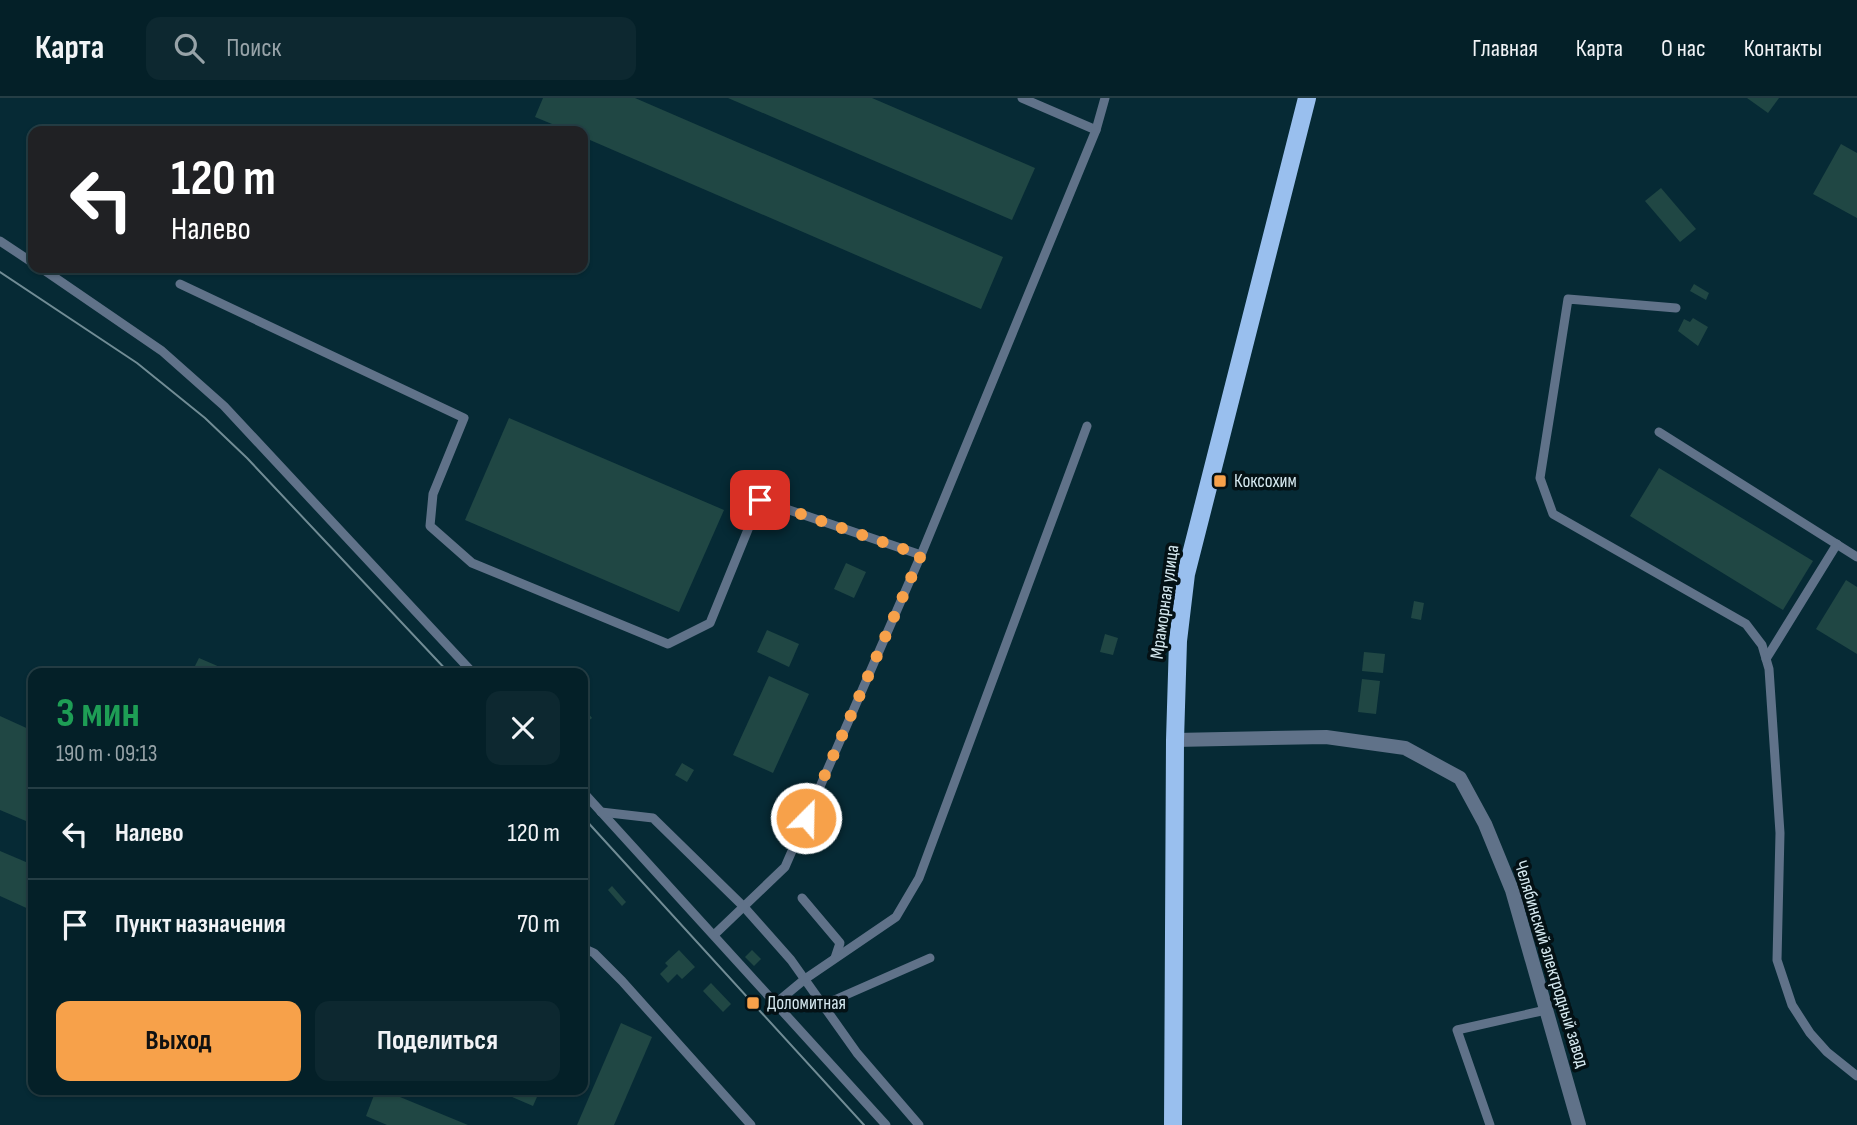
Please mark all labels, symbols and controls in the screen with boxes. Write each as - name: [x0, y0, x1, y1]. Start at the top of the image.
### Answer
- search box: [146, 17, 636, 80]
- text: Карта: [35, 28, 104, 68]
- icon: search: [170, 29, 208, 67]
- text: Поиск: [226, 33, 281, 64]
- text: Главная: [1472, 34, 1538, 63]
- text: Карта: [1576, 34, 1623, 63]
- text: О нас: [1661, 34, 1706, 63]
- text: Контакты: [1744, 34, 1822, 63]
- text: 120 m: [171, 150, 276, 209]
- icon: left: [56, 154, 147, 245]
- text: Налево: [171, 210, 251, 249]
- pin: [730, 470, 790, 530]
- place label: Коксохим: [1234, 470, 1297, 493]
- marker: Коксохим: [1212, 473, 1228, 489]
- icon: arrive: [741, 481, 779, 519]
- street label: Мраморная улица: [1146, 543, 1184, 661]
- text: 3 мин: [56, 688, 140, 739]
- button: close: [486, 691, 560, 765]
- text: 190 m · 09:13: [56, 740, 157, 768]
- position arrow: [769, 781, 843, 855]
- icon: left: [56, 815, 94, 853]
- text: Налево: [115, 818, 184, 849]
- text: 120 m: [507, 818, 560, 849]
- street label: Челябинский электродный завод: [1509, 858, 1593, 1070]
- icon: arrive: [56, 906, 94, 944]
- text: Пункт назначения: [115, 909, 286, 940]
- text: 70 m: [517, 909, 560, 940]
- place label: Доломитная: [767, 992, 846, 1015]
- marker: Доломитная: [745, 995, 761, 1011]
- button: Выход: [56, 1001, 301, 1081]
- button: Поделиться: [315, 1001, 560, 1081]

